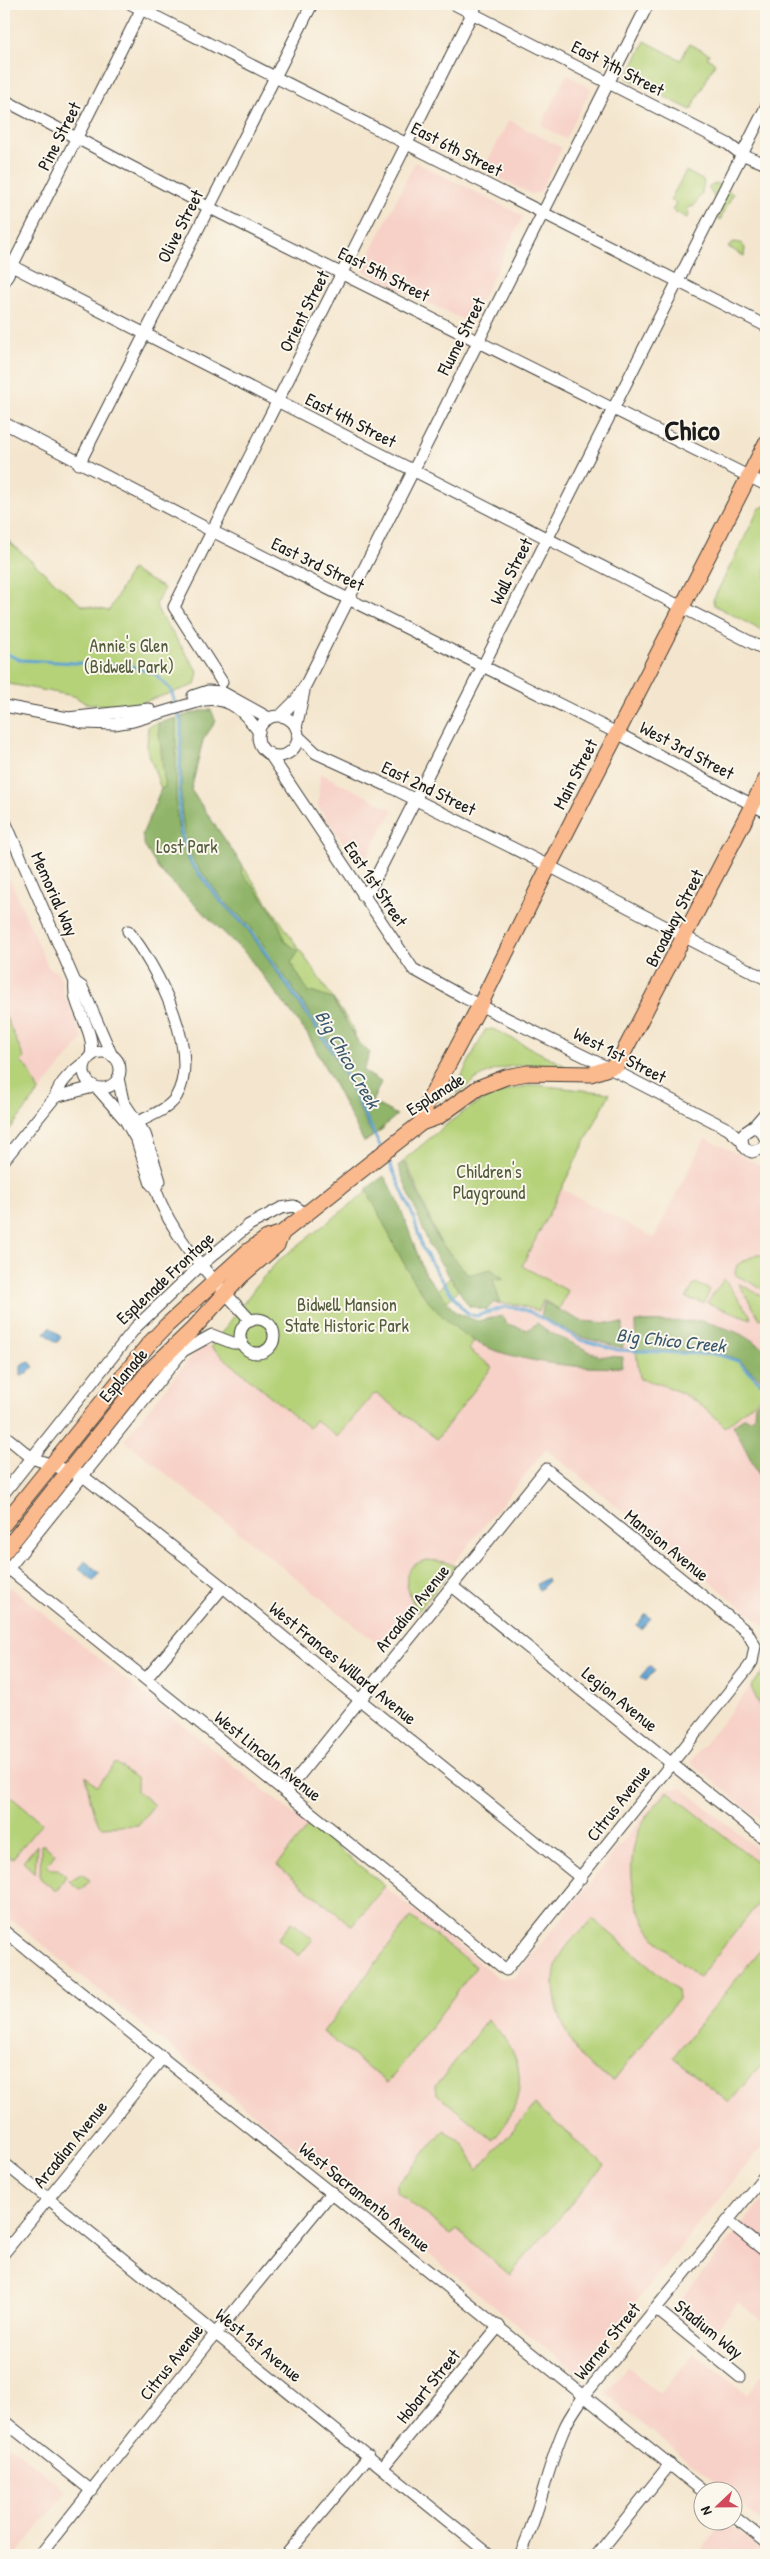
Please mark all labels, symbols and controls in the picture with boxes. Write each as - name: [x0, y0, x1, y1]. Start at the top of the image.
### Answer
- street label: East 7th Street: [567, 34, 669, 102]
- street label: Pine Street: [31, 97, 87, 175]
- street label: East 6th Street: [407, 115, 508, 183]
- street label: Olive Street: [151, 184, 209, 267]
- street label: East 5th Street: [334, 240, 435, 308]
- street label: Orient Street: [273, 265, 336, 356]
- street label: Flume Street: [430, 292, 492, 380]
- street label: East 4th Street: [301, 386, 401, 454]
- district label: Chico: [664, 411, 720, 449]
- street label: East 3rd Street: [267, 531, 369, 598]
- street label: Wall Street: [484, 533, 539, 609]
- park label: Annie's Glen (Bidwell Park): [84, 633, 174, 679]
- street label: West 3rd Street: [635, 715, 739, 786]
- street label: Main Street: [547, 734, 604, 814]
- street label: East 2nd Street: [378, 754, 481, 822]
- park label: Lost Park: [156, 834, 218, 859]
- street label: East 1st Street: [338, 836, 414, 932]
- street label: Memorial Way: [25, 848, 85, 941]
- street label: Broadway Street: [639, 864, 710, 971]
- water label: Big Chico Creek: [309, 1005, 388, 1115]
- street label: West 1st Street: [569, 1021, 671, 1089]
- street label: Esplanade: [401, 1066, 469, 1122]
- park label: Children's Playground: [453, 1159, 525, 1205]
- street label: Esplenade Frontage: [111, 1226, 219, 1330]
- park label: Bidwell Mansion State Historic Park: [285, 1292, 410, 1338]
- water label: Big Chico Creek: [615, 1321, 729, 1359]
- street label: Esplanade: [93, 1343, 153, 1407]
- street label: Mansion Avenue: [619, 1503, 715, 1587]
- street label: Arcadian Avenue: [369, 1559, 455, 1657]
- street label: West Frances Willard Avenue: [264, 1596, 422, 1730]
- street label: Legion Avenue: [577, 1661, 663, 1737]
- street label: West Lincoln Avenue: [209, 1705, 327, 1807]
- street label: Citrus Avenue: [580, 1759, 656, 1847]
- street label: Arcadian Avenue: [27, 2095, 113, 2193]
- street label: West Sacramento Avenue: [294, 2136, 436, 2258]
- street label: Stadium Way: [669, 2294, 749, 2365]
- street label: Warner Street: [568, 2296, 647, 2385]
- street label: West 1st Avenue: [210, 2302, 308, 2388]
- street label: Citrus Avenue: [133, 2318, 209, 2406]
- street label: Hobart Street: [390, 2343, 466, 2429]
- north arrow: [692, 2482, 742, 2532]
- text: N: [695, 2504, 716, 2518]

